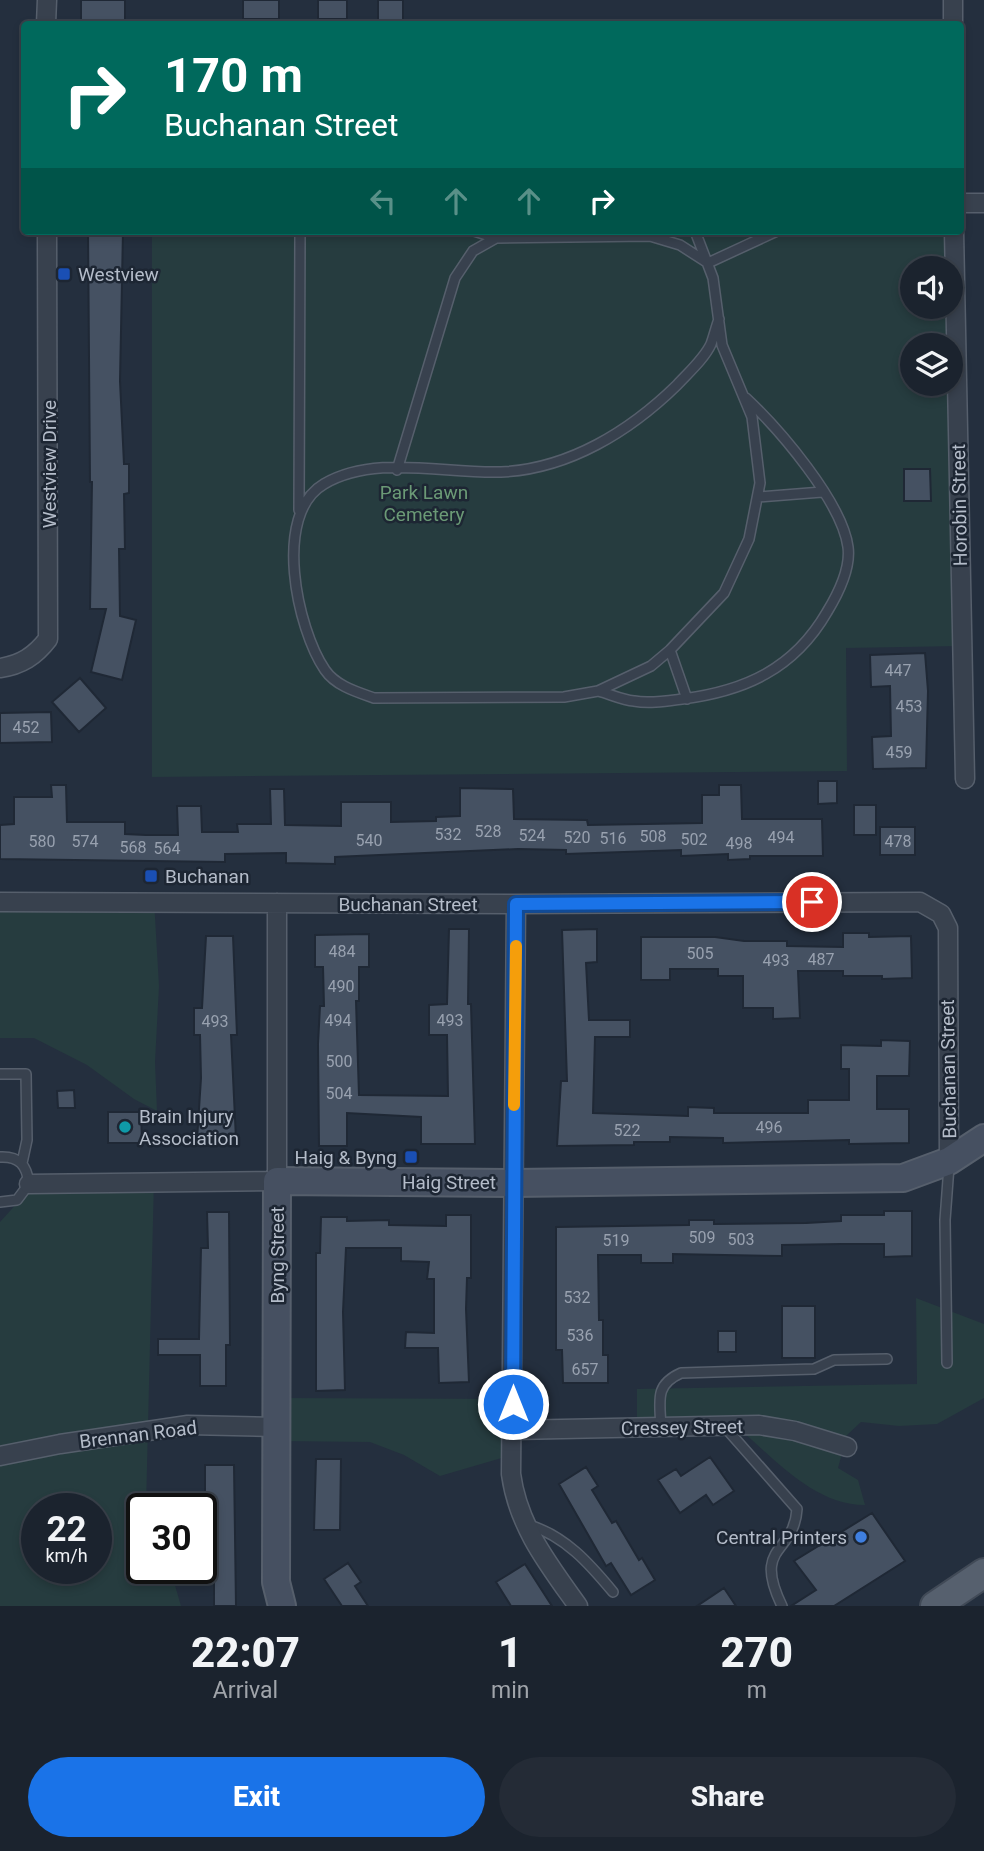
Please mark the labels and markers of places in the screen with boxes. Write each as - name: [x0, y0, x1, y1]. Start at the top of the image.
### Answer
- place label: Westview: [78, 263, 159, 286]
- marker: Westview: [56, 266, 72, 282]
- place label: Buchanan: [165, 865, 249, 888]
- marker: Buchanan: [143, 868, 159, 884]
- pin: [782, 872, 842, 932]
- place label: Brain Injury Association: [139, 1105, 239, 1150]
- marker: Brain Injury Association: [117, 1119, 133, 1135]
- place label: Haig & Byng: [295, 1146, 397, 1169]
- marker: Haig & Byng: [403, 1149, 419, 1165]
- place label: Central Printers: [716, 1526, 847, 1549]
- marker: Central Printers: [853, 1529, 869, 1545]

